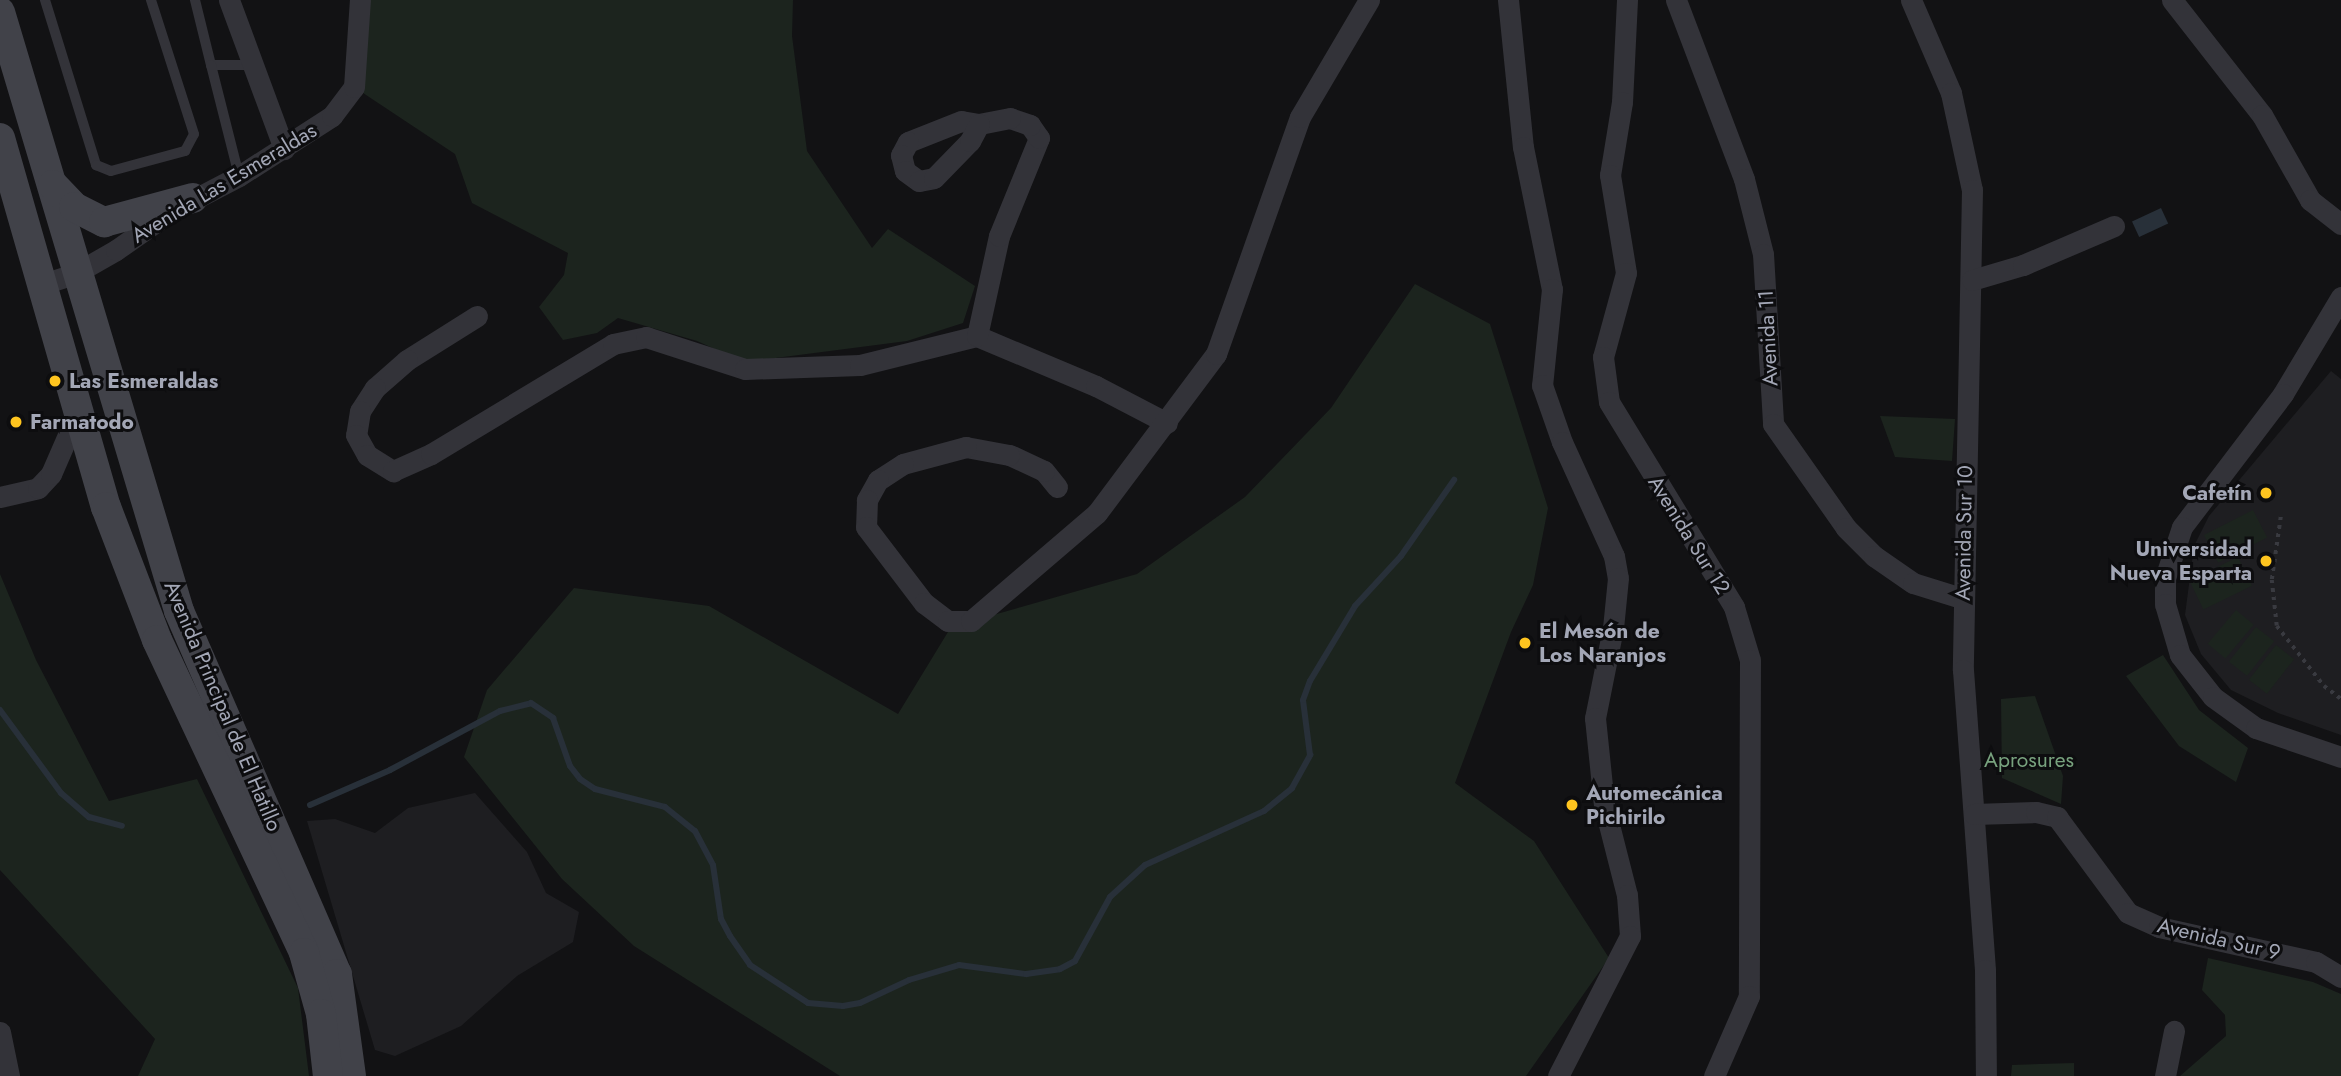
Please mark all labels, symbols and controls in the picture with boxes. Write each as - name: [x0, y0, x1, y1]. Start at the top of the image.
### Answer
- street label: Avenida Las Esmeraldas: [127, 118, 321, 248]
- street label: Avenida 11: [1753, 289, 1783, 387]
- place label: Las Esmeraldas: [69, 368, 218, 394]
- marker: Las Esmeraldas: [47, 373, 63, 389]
- place label: Farmatodo: [30, 409, 134, 435]
- marker: Farmatodo: [8, 414, 24, 430]
- street label: Avenida Sur 10: [1950, 465, 1978, 601]
- street label: Avenida Sur 12: [1643, 471, 1735, 599]
- place label: Cafetín: [2182, 480, 2252, 506]
- marker: Cafetín: [2258, 485, 2274, 501]
- place label: Universidad Nueva Esparta: [2110, 536, 2252, 586]
- marker: Universidad Nueva Esparta: [2258, 553, 2274, 569]
- street label: Avenida Principal de El Hatillo: [159, 577, 287, 835]
- place label: El Mesón de Los Naranjos: [1539, 618, 1666, 668]
- marker: El Mesón de Los Naranjos: [1517, 635, 1533, 651]
- park label: Aprosures: [1984, 747, 2074, 773]
- place label: Automecánica Pichirilo: [1586, 780, 1723, 830]
- marker: Automecánica Pichirilo: [1564, 797, 1580, 813]
- street label: Avenida Sur 9: [2155, 913, 2283, 965]

